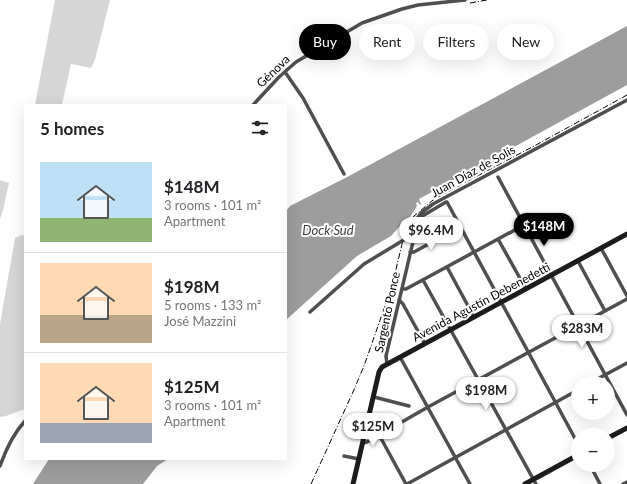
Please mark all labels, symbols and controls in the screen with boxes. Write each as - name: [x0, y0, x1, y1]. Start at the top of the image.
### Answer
- chip: Buy: [299, 24, 351, 60]
- chip: Rent: [359, 24, 415, 60]
- chip: Filters: [423, 24, 489, 60]
- chip: New: [497, 24, 554, 60]
- street label: Génova: [253, 52, 293, 90]
- icon: filters: [249, 117, 271, 139]
- text: 5 homes: [40, 118, 104, 139]
- street label: Juan Díaz de Solís: [428, 142, 518, 200]
- text: $148M: [164, 176, 220, 197]
- icon: home: [72, 178, 120, 226]
- text: 3 rooms · 101 m²: [164, 197, 261, 213]
- text: Apartment: [164, 213, 225, 229]
- pin: $148M: [516, 213, 572, 247]
- pin: $96.4M: [398, 217, 464, 251]
- text: $148M: [523, 218, 565, 234]
- water label: Dock Sud: [302, 222, 354, 238]
- text: $96.4M: [408, 222, 454, 238]
- street label: Avenida Agustín Debenedetti: [409, 259, 553, 345]
- street label: Sargento Ponce: [371, 270, 403, 354]
- text: $198M: [164, 276, 220, 297]
- icon: home: [72, 279, 120, 327]
- text: 5 rooms · 133 m²: [164, 297, 261, 313]
- text: José Mazzini: [164, 313, 236, 329]
- pin: $283M: [554, 315, 610, 349]
- text: $283M: [561, 320, 603, 336]
- text: $125M: [164, 376, 220, 397]
- map controls: [571, 376, 615, 472]
- button: +: [571, 376, 615, 420]
- pin: $198M: [458, 377, 514, 411]
- icon: home: [72, 379, 120, 427]
- text: $198M: [465, 382, 507, 398]
- text: 3 rooms · 101 m²: [164, 397, 261, 413]
- text: Apartment: [164, 413, 225, 429]
- pin: $125M: [345, 413, 401, 447]
- text: $125M: [352, 418, 394, 434]
- button: −: [571, 428, 615, 472]

